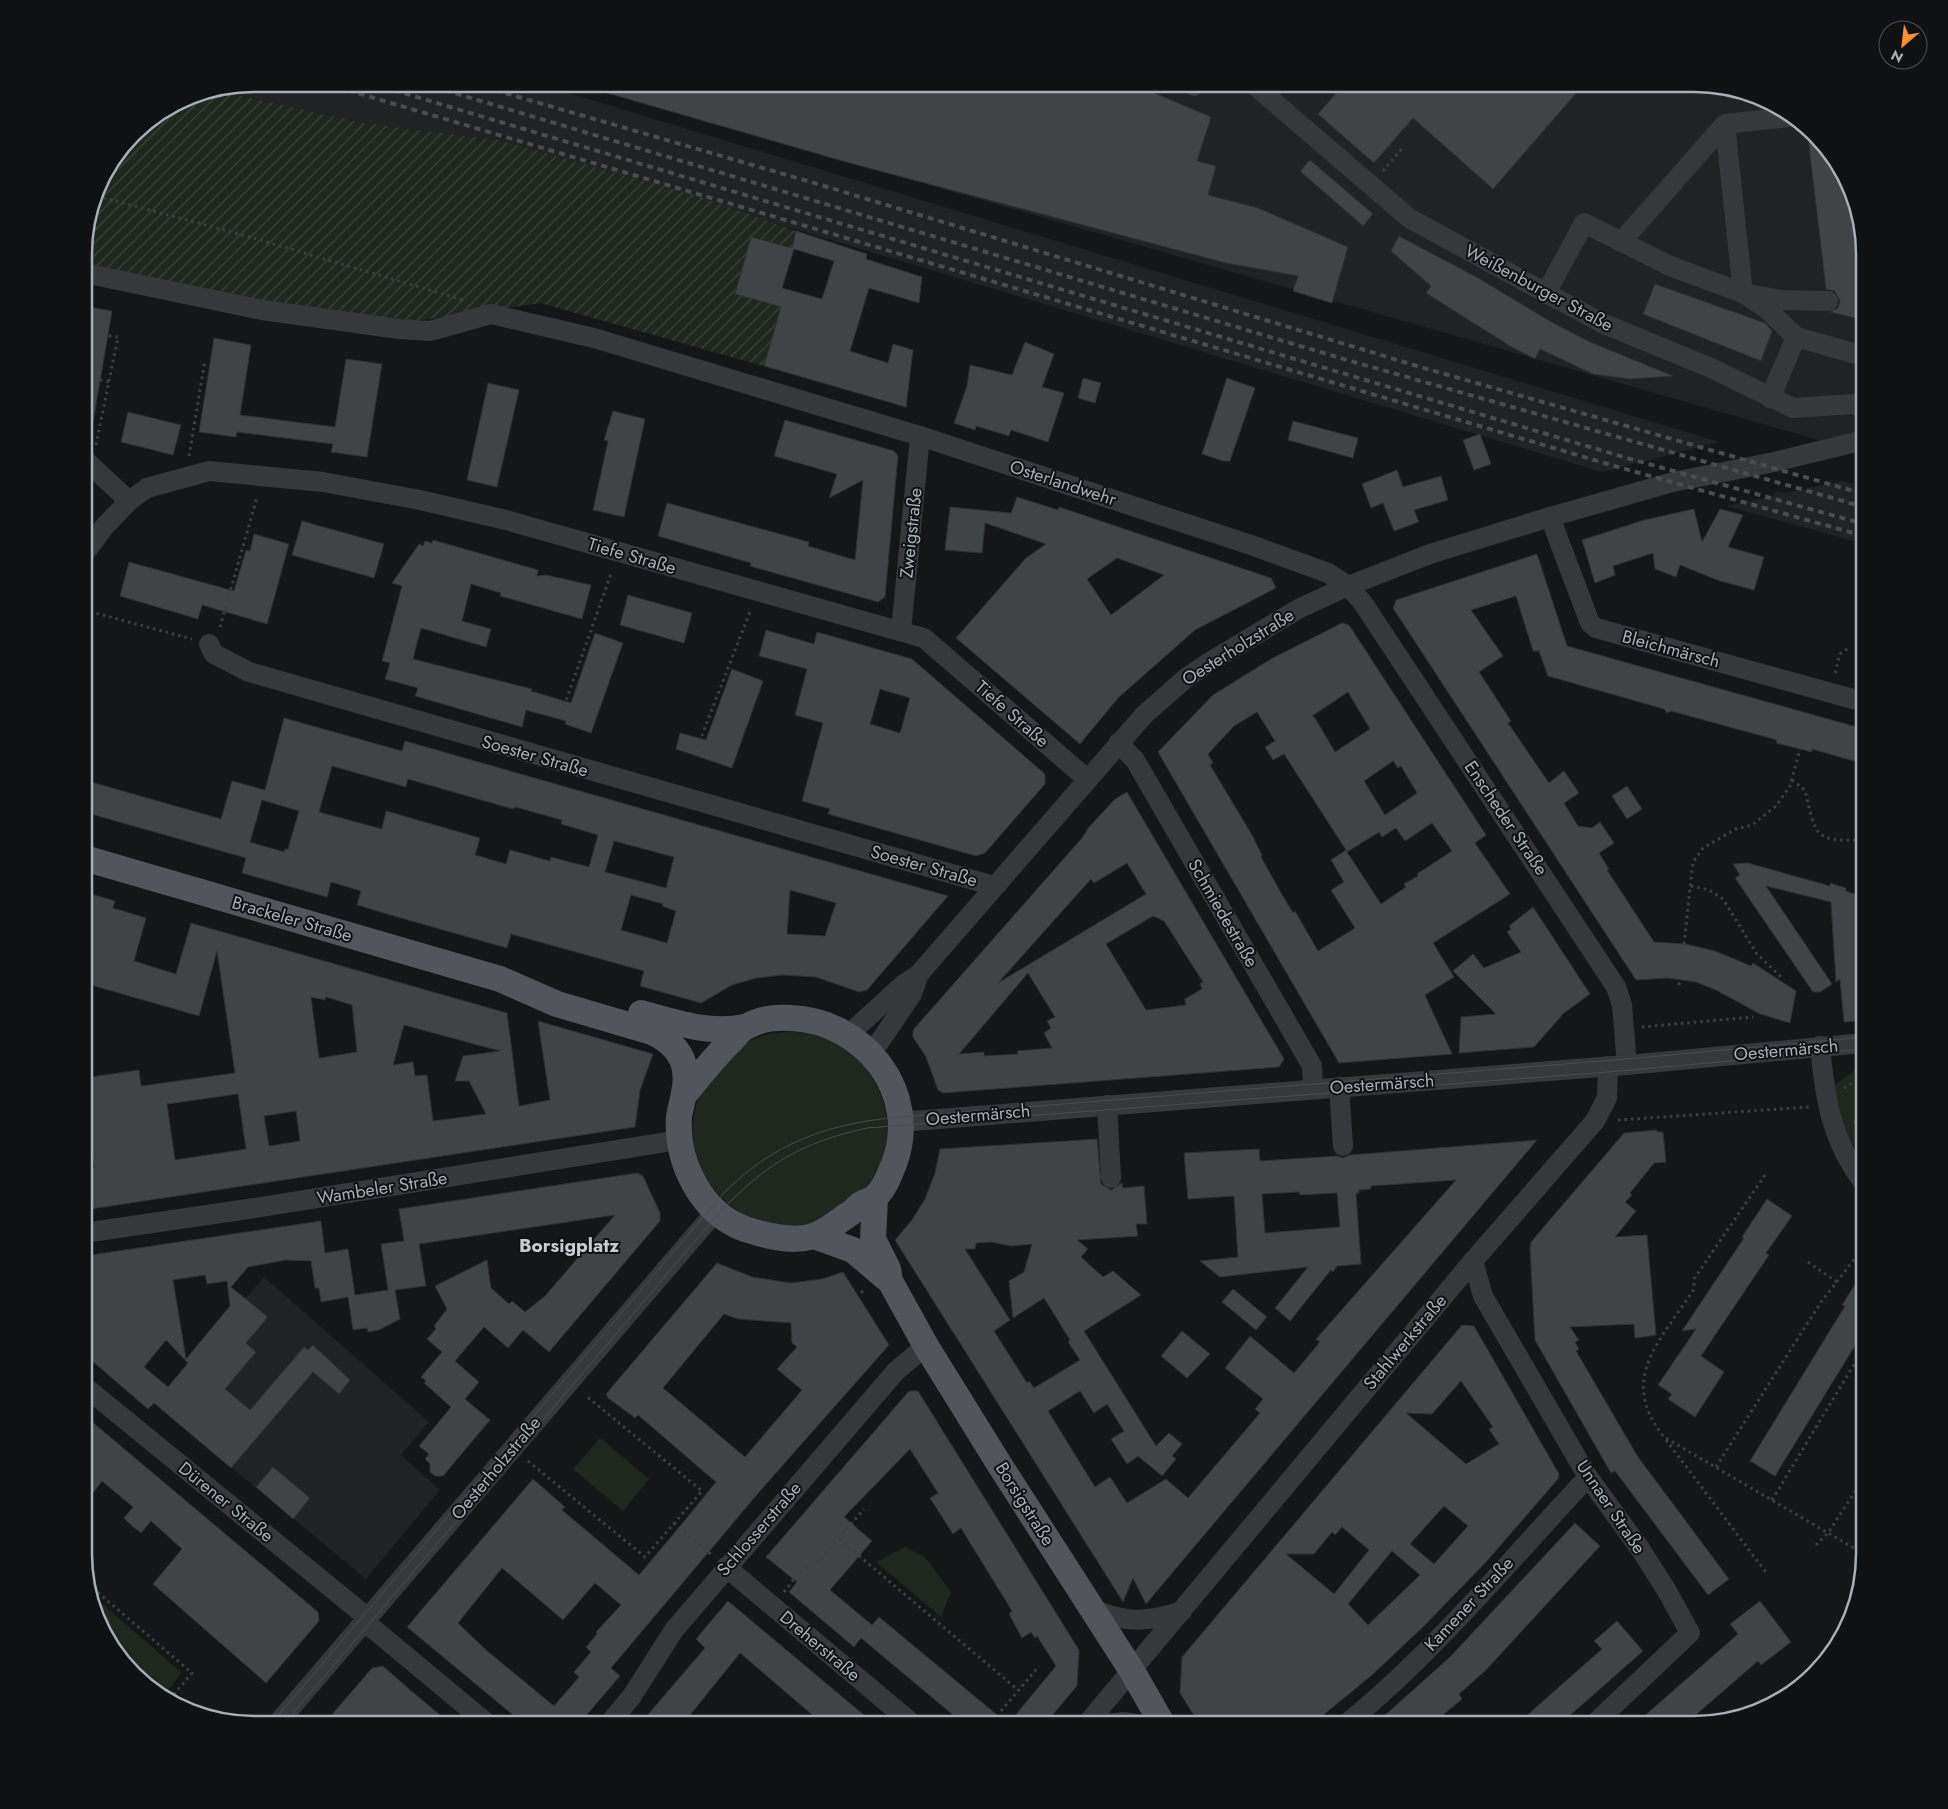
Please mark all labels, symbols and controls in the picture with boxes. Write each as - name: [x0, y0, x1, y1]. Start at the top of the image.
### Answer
- north arrow: [1878, 20, 1928, 70]
- text: N: [1887, 45, 1907, 68]
- street label: Weißenburger Straße: [1460, 238, 1618, 338]
- street label: Osterlandwehr: [1006, 454, 1120, 513]
- street label: Zweigstraße: [893, 486, 929, 580]
- street label: Tiefe Straße: [585, 531, 679, 581]
- street label: Oesterholzstraße: [1177, 602, 1299, 692]
- street label: Bleichmärsch: [1619, 623, 1723, 675]
- street label: Tiefe Straße: [969, 674, 1055, 754]
- street label: Soester Straße: [479, 728, 591, 784]
- street label: Enscheder Straße: [1458, 755, 1554, 881]
- street label: Soester Straße: [868, 838, 980, 894]
- street label: Schmiedestraße: [1181, 854, 1265, 972]
- street label: Brackeler Straße: [229, 889, 355, 949]
- street label: Oestermärsch: [1733, 1032, 1839, 1068]
- street label: Oestermärsch: [1329, 1067, 1435, 1101]
- street label: Oestermärsch: [925, 1097, 1031, 1133]
- street label: Wambeler Straße: [315, 1165, 449, 1211]
- district label: Borsigplatz: [519, 1232, 619, 1259]
- street label: Stahlwerkstraße: [1357, 1289, 1453, 1395]
- street label: Oesterholzstraße: [445, 1411, 547, 1525]
- street label: Unnaer Straße: [1570, 1455, 1652, 1559]
- street label: Dürener Straße: [173, 1456, 279, 1548]
- street label: Borsigstraße: [989, 1457, 1061, 1551]
- street label: Schlosserstraße: [711, 1476, 807, 1582]
- street label: Kamener Straße: [1418, 1551, 1520, 1657]
- street label: Dreherstraße: [774, 1604, 866, 1688]

